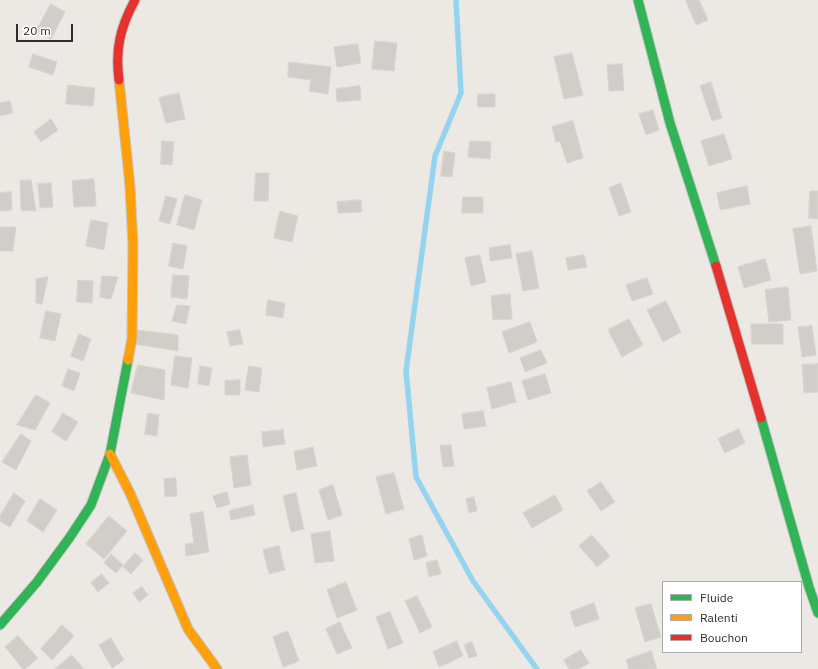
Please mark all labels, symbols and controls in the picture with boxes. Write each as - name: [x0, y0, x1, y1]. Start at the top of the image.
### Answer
- scale bar: [18, 16, 75, 42]
- text: 20 m: [23, 23, 51, 38]
- legend: [662, 581, 802, 653]
- text: Fluide: [700, 590, 733, 605]
- text: Ralenti: [700, 610, 738, 625]
- text: Bouchon: [700, 630, 748, 645]

